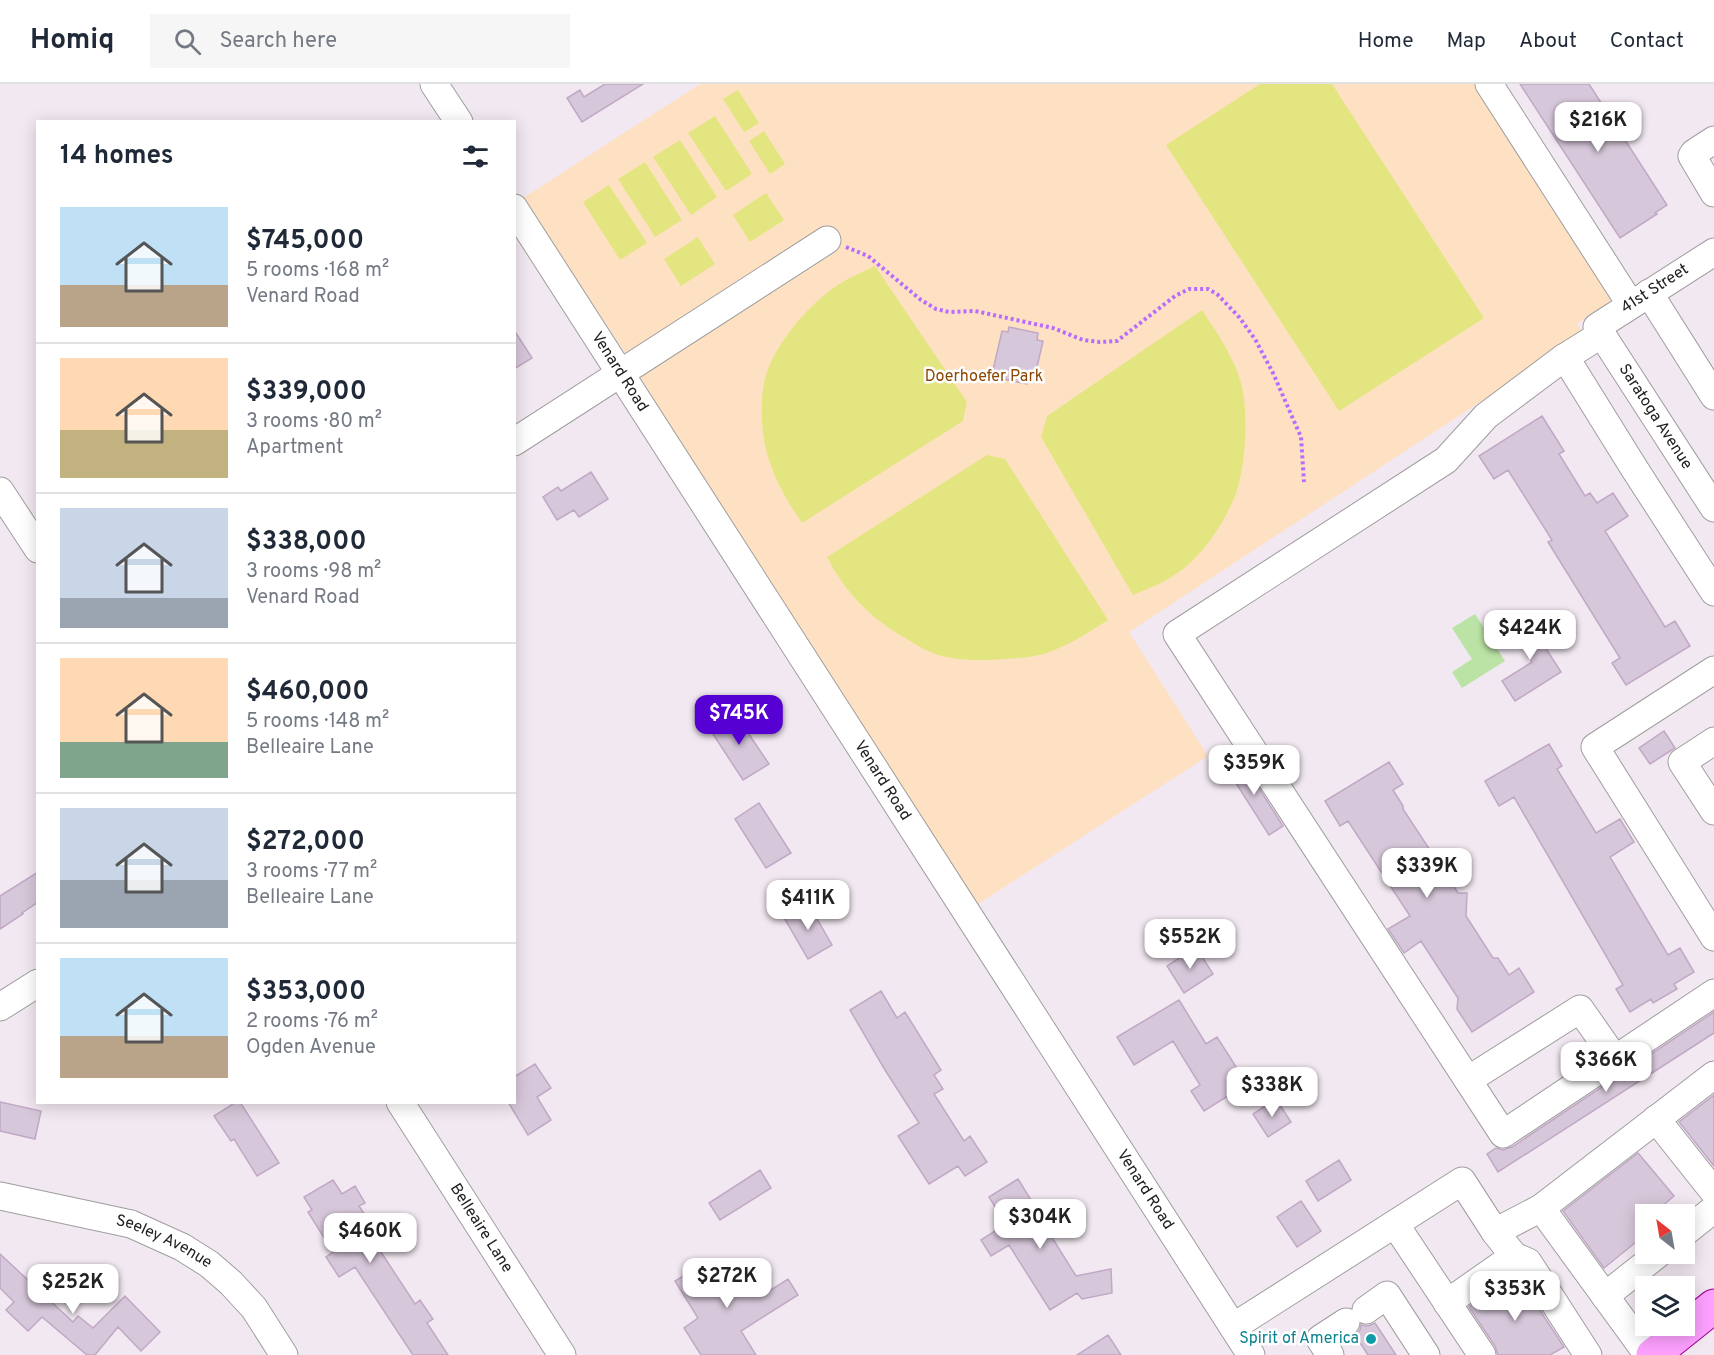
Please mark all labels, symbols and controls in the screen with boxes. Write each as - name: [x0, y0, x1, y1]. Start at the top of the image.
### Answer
- search box: [150, 14, 570, 68]
- text: Homiq: [30, 23, 114, 59]
- icon: search: [171, 25, 204, 58]
- text: Search here: [219, 28, 337, 55]
- text: Home: [1358, 28, 1414, 55]
- text: Map: [1447, 28, 1486, 55]
- text: About: [1519, 28, 1577, 55]
- text: Contact: [1610, 28, 1684, 55]
- pin: $216K: [1556, 102, 1640, 153]
- text: $216K: [1569, 108, 1627, 134]
- text: 14 homes: [60, 140, 174, 173]
- icon: filters: [459, 140, 492, 173]
- text: $745,000: [246, 225, 364, 258]
- icon: home: [108, 231, 180, 303]
- text: 5 rooms · 168 m²: [246, 258, 389, 284]
- street label: 41st Street: [1617, 260, 1693, 318]
- text: Venard Road: [246, 284, 360, 310]
- street label: Venard Road: [586, 328, 652, 416]
- street label: Saratoga Avenue: [1614, 360, 1697, 473]
- park label: Doerhoefer Park: [925, 367, 1043, 387]
- text: $339,000: [246, 376, 367, 409]
- icon: home: [108, 382, 180, 454]
- text: 3 rooms · 80 m²: [246, 409, 382, 435]
- text: Apartment: [246, 435, 344, 461]
- text: $338,000: [246, 526, 367, 559]
- icon: home: [108, 532, 180, 604]
- text: 3 rooms · 98 m²: [246, 559, 381, 585]
- text: Venard Road: [246, 585, 360, 611]
- pin: $424K: [1488, 610, 1572, 661]
- text: $424K: [1498, 616, 1562, 642]
- text: $460,000: [246, 676, 369, 709]
- icon: home: [108, 682, 180, 754]
- pin: $745K: [697, 695, 781, 746]
- text: $745K: [709, 701, 769, 727]
- text: 5 rooms · 148 m²: [246, 709, 389, 735]
- text: Belleaire Lane: [246, 735, 374, 761]
- street label: Venard Road: [849, 737, 915, 825]
- pin: $359K: [1212, 745, 1296, 796]
- text: $359K: [1223, 751, 1285, 777]
- text: $272,000: [246, 826, 365, 859]
- icon: home: [108, 832, 180, 904]
- pin: $339K: [1385, 848, 1469, 899]
- text: $339K: [1396, 854, 1458, 880]
- text: 3 rooms · 77 m²: [246, 859, 377, 885]
- pin: $411K: [766, 880, 850, 931]
- text: Belleaire Lane: [246, 885, 374, 911]
- text: $411K: [780, 886, 836, 912]
- pin: $552K: [1148, 919, 1232, 970]
- text: $552K: [1159, 925, 1221, 951]
- text: $353,000: [246, 976, 366, 1009]
- icon: home: [108, 982, 180, 1054]
- text: 2 rooms · 76 m²: [246, 1009, 378, 1035]
- text: Ogden Avenue: [246, 1035, 376, 1061]
- pin: $366K: [1564, 1042, 1648, 1093]
- text: $366K: [1575, 1048, 1637, 1074]
- pin: $338K: [1230, 1067, 1314, 1118]
- text: $338K: [1241, 1073, 1303, 1099]
- street label: Venard Road: [1112, 1146, 1178, 1234]
- street label: Belleaire Lane: [445, 1180, 517, 1277]
- pin: $304K: [998, 1199, 1082, 1250]
- north arrow: [1635, 1204, 1695, 1264]
- map controls: [1635, 1204, 1695, 1336]
- text: $304K: [1008, 1205, 1072, 1231]
- street label: Seeley Avenue: [114, 1211, 216, 1273]
- pin: $460K: [328, 1213, 412, 1264]
- text: $460K: [338, 1219, 402, 1245]
- pin: $272K: [685, 1258, 769, 1309]
- pin: $252K: [31, 1264, 115, 1315]
- text: $272K: [697, 1264, 757, 1290]
- text: $252K: [42, 1270, 104, 1296]
- pin: $353K: [1473, 1271, 1557, 1322]
- button: layers: [1635, 1276, 1695, 1336]
- text: $353K: [1484, 1277, 1546, 1303]
- place label: Spirit of America: [1239, 1329, 1359, 1349]
- marker: Spirit of America: [1364, 1332, 1378, 1346]

